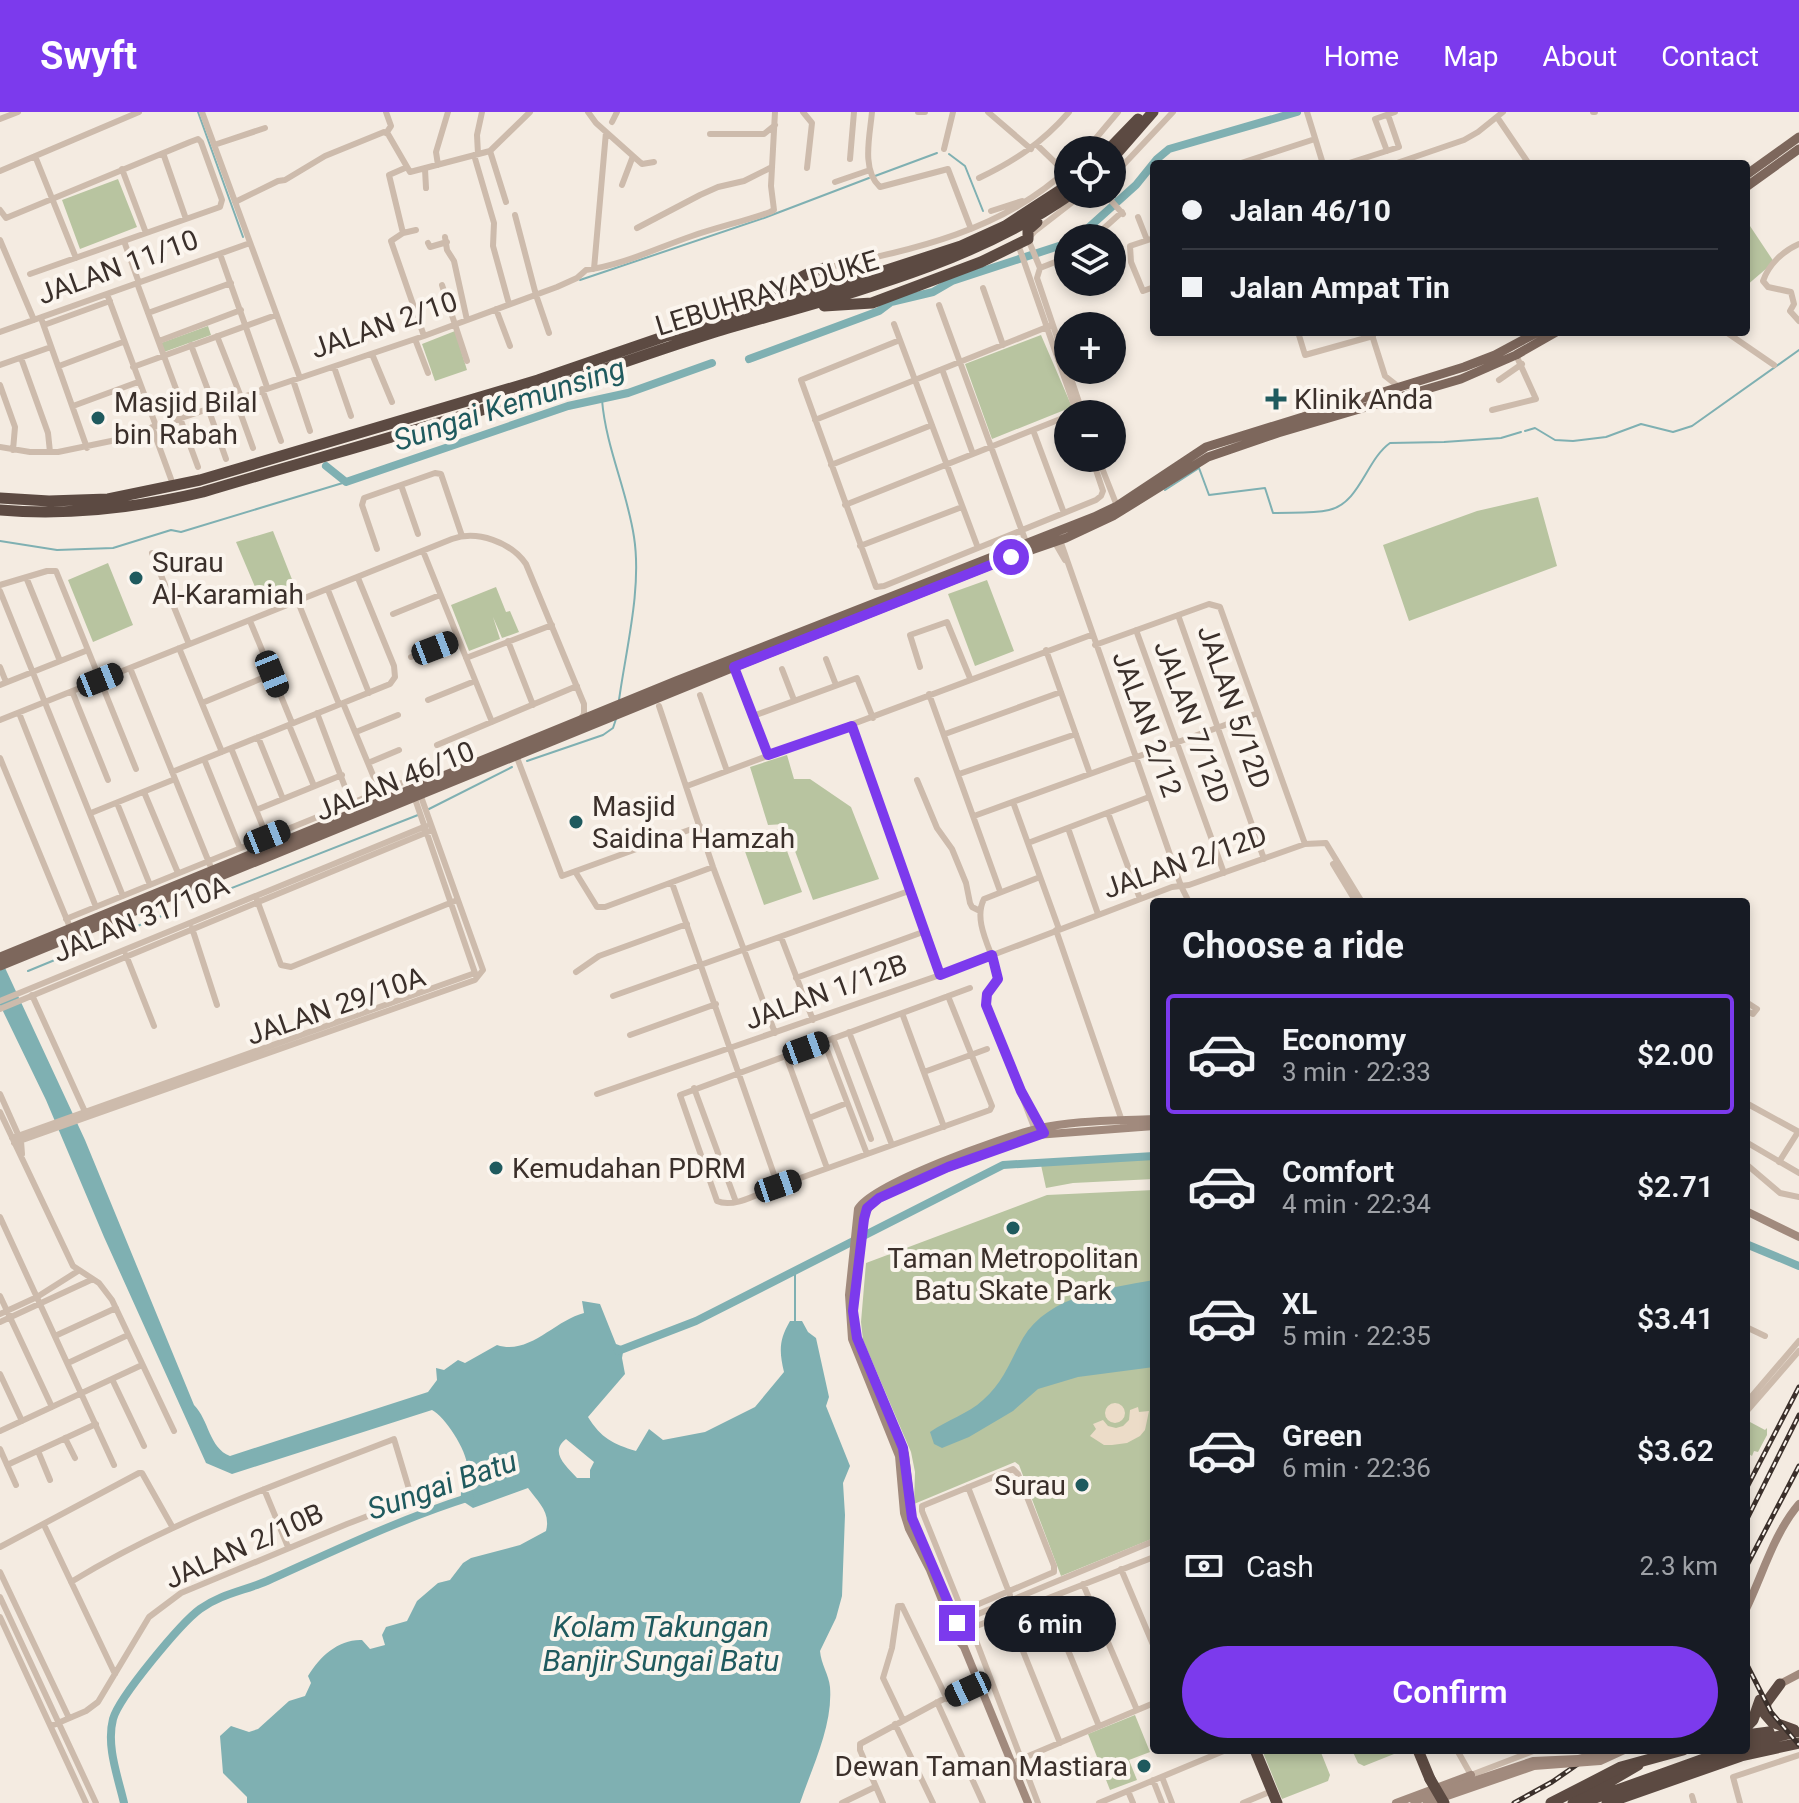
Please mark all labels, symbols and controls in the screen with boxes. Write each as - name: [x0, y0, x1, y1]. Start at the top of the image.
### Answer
- text: Swyft: [40, 34, 137, 78]
- text: Home: [1324, 40, 1399, 73]
- text: Map: [1443, 40, 1499, 73]
- text: About: [1543, 40, 1617, 73]
- text: Contact: [1661, 40, 1759, 73]
- map controls: [1054, 136, 1126, 472]
- button: locate: [1054, 136, 1126, 208]
- text: Jalan 46/10: [1230, 193, 1391, 228]
- street label: JALAN 11/10: [33, 223, 203, 311]
- button: layers: [1054, 224, 1126, 296]
- street label: LEBUHRAYA DUKE: [651, 243, 883, 343]
- text: Jalan Ampat Tin: [1230, 270, 1450, 305]
- street label: JALAN 2/10: [306, 285, 462, 365]
- button: +: [1054, 312, 1126, 384]
- water label: Sungai Kemunsing: [389, 350, 629, 458]
- place label: Klinik Anda: [1294, 383, 1433, 416]
- place label: Masjid Bilal bin Rabah: [114, 386, 257, 451]
- marker: Klinik Anda: [1265, 388, 1287, 410]
- button: −: [1054, 400, 1126, 472]
- marker: Masjid Bilal bin Rabah: [89, 409, 107, 427]
- route start: [993, 539, 1029, 575]
- place label: Surau Al-Karamiah: [152, 546, 304, 611]
- marker: Surau Al-Karamiah: [127, 569, 145, 587]
- street label: JALAN 5/12D: [1191, 621, 1277, 793]
- car: [408, 628, 462, 668]
- street label: JALAN 7/12D: [1147, 636, 1237, 808]
- car: [252, 647, 292, 701]
- street label: JALAN 2/12: [1105, 647, 1189, 801]
- car: [73, 660, 127, 700]
- street label: JALAN 46/10: [311, 734, 479, 828]
- place label: Masjid Saidina Hamzah: [592, 790, 795, 855]
- marker: Masjid Saidina Hamzah: [567, 813, 585, 831]
- car: [240, 817, 294, 857]
- street label: JALAN 2/12D: [1099, 819, 1271, 905]
- street label: JALAN 31/10A: [48, 869, 234, 969]
- text: Choose a ride: [1182, 925, 1404, 967]
- street label: JALAN 1/12B: [740, 947, 912, 1037]
- street label: JALAN 29/10A: [242, 960, 430, 1052]
- icon: car: [1186, 1018, 1258, 1090]
- text: Economy: [1282, 1022, 1406, 1057]
- car: [779, 1029, 833, 1067]
- text: $2.00: [1637, 1037, 1714, 1072]
- text: 3 min · 22:33: [1282, 1057, 1431, 1087]
- icon: car: [1186, 1150, 1258, 1222]
- place label: Kemudahan PDRM: [512, 1152, 746, 1185]
- text: Comfort: [1282, 1154, 1394, 1189]
- marker: Kemudahan PDRM: [487, 1159, 505, 1177]
- car: [751, 1167, 805, 1205]
- text: $2.71: [1637, 1169, 1714, 1204]
- text: 4 min · 22:34: [1282, 1189, 1431, 1219]
- marker: Taman Metropolitan Batu Skate Park: [1004, 1219, 1022, 1237]
- place label: Taman Metropolitan Batu Skate Park: [887, 1242, 1139, 1307]
- icon: car: [1186, 1282, 1258, 1354]
- text: XL: [1282, 1286, 1317, 1321]
- text: $3.41: [1637, 1301, 1714, 1336]
- text: 5 min · 22:35: [1282, 1321, 1431, 1351]
- icon: car: [1186, 1414, 1258, 1486]
- text: Green: [1282, 1418, 1362, 1453]
- text: $3.62: [1637, 1433, 1714, 1468]
- water label: Sungai Batu: [363, 1443, 521, 1527]
- text: 6 min · 22:36: [1282, 1453, 1431, 1483]
- place label: Surau: [994, 1469, 1066, 1502]
- marker: Surau: [1073, 1476, 1091, 1494]
- street label: JALAN 2/10B: [160, 1496, 328, 1596]
- icon: cash: [1182, 1544, 1226, 1588]
- text: Cash: [1246, 1549, 1314, 1584]
- text: 2.3 km: [1639, 1551, 1718, 1581]
- callout: 6 min: [985, 1595, 1117, 1651]
- route end: [939, 1605, 975, 1641]
- water label: Kolam Takungan Banjir Sungai Batu: [543, 1609, 779, 1678]
- text: 6 min: [1017, 1609, 1083, 1639]
- button: Confirm: [1182, 1646, 1718, 1738]
- car: [941, 1668, 995, 1710]
- place label: Dewan Taman Mastiara: [835, 1750, 1128, 1783]
- marker: Dewan Taman Mastiara: [1135, 1757, 1153, 1775]

